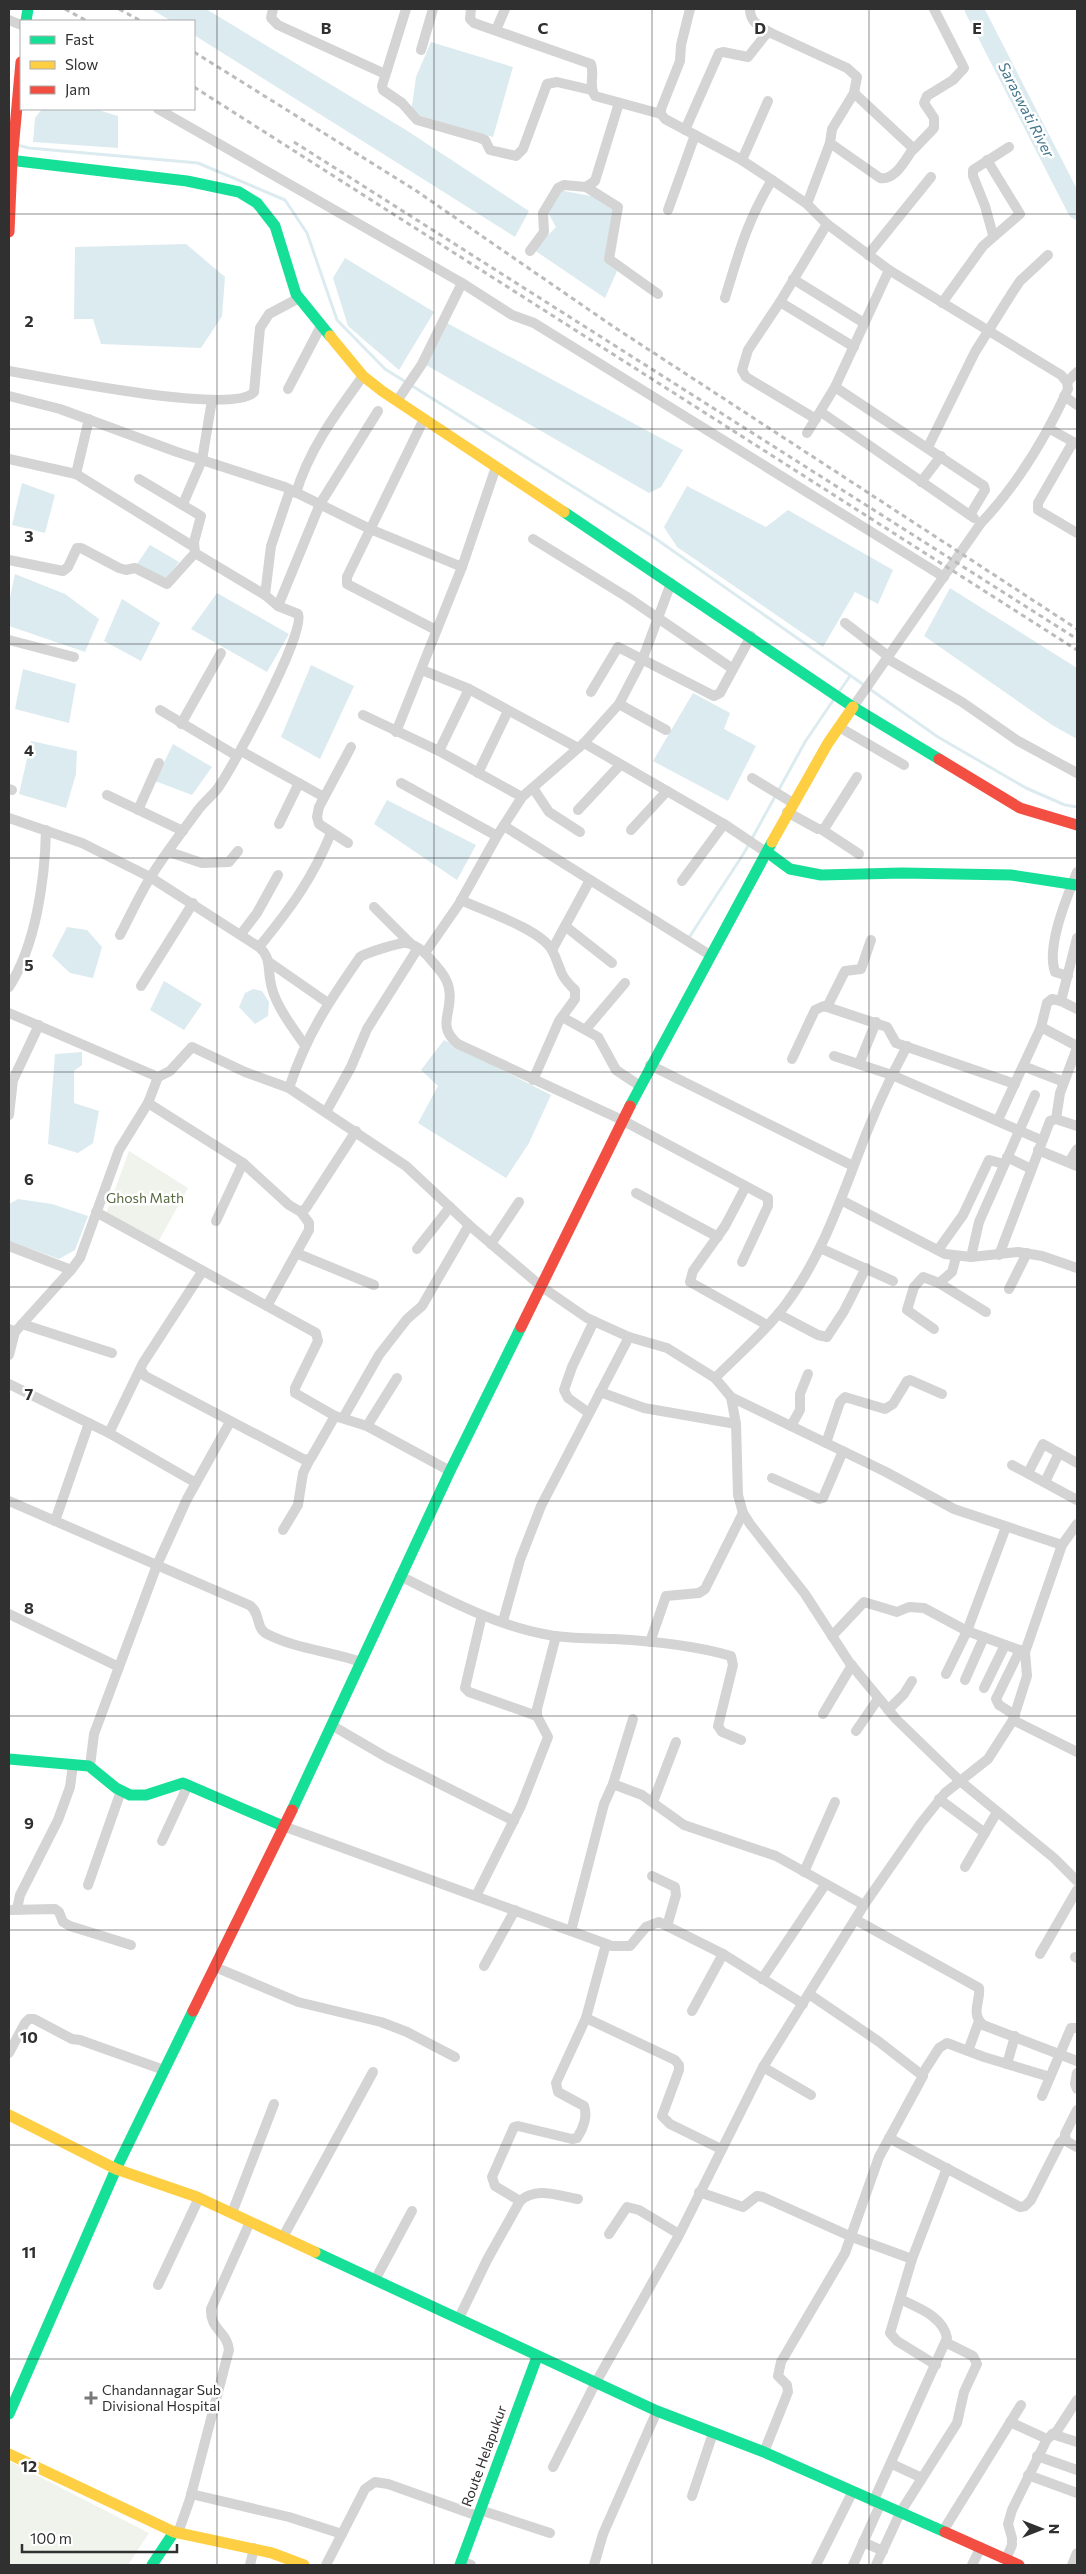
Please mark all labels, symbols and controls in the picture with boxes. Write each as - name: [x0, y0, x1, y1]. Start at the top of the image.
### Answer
- text: B: [321, 18, 332, 37]
- text: C: [538, 18, 549, 37]
- text: D: [754, 18, 766, 37]
- text: E: [972, 18, 982, 37]
- legend: [20, 20, 195, 110]
- text: Fast: [65, 30, 94, 48]
- text: Slow: [65, 55, 98, 73]
- water label: Saraswati River: [995, 59, 1059, 161]
- text: Jam: [65, 80, 90, 98]
- text: 2: [24, 311, 34, 330]
- text: 3: [24, 526, 34, 545]
- text: 4: [24, 740, 34, 759]
- text: 5: [24, 955, 34, 974]
- text: 6: [24, 1169, 34, 1188]
- park label: Ghosh Math: [106, 1189, 184, 1206]
- text: 7: [25, 1384, 34, 1403]
- text: 8: [24, 1598, 34, 1617]
- text: 9: [24, 1813, 34, 1832]
- text: 10: [20, 2027, 38, 2046]
- text: 11: [22, 2242, 36, 2261]
- place label: Chandannagar Sub Divisional Hospital: [102, 2381, 221, 2414]
- marker: Chandannagar Sub Divisional Hospital: [84, 2391, 98, 2405]
- street label: Route Helapukur: [457, 2402, 510, 2509]
- text: 12: [21, 2456, 37, 2475]
- north arrow: [1016, 2504, 1066, 2554]
- scale bar: [22, 2522, 178, 2554]
- text: N: [1046, 2524, 1063, 2534]
- text: 100 m: [30, 2529, 72, 2547]

